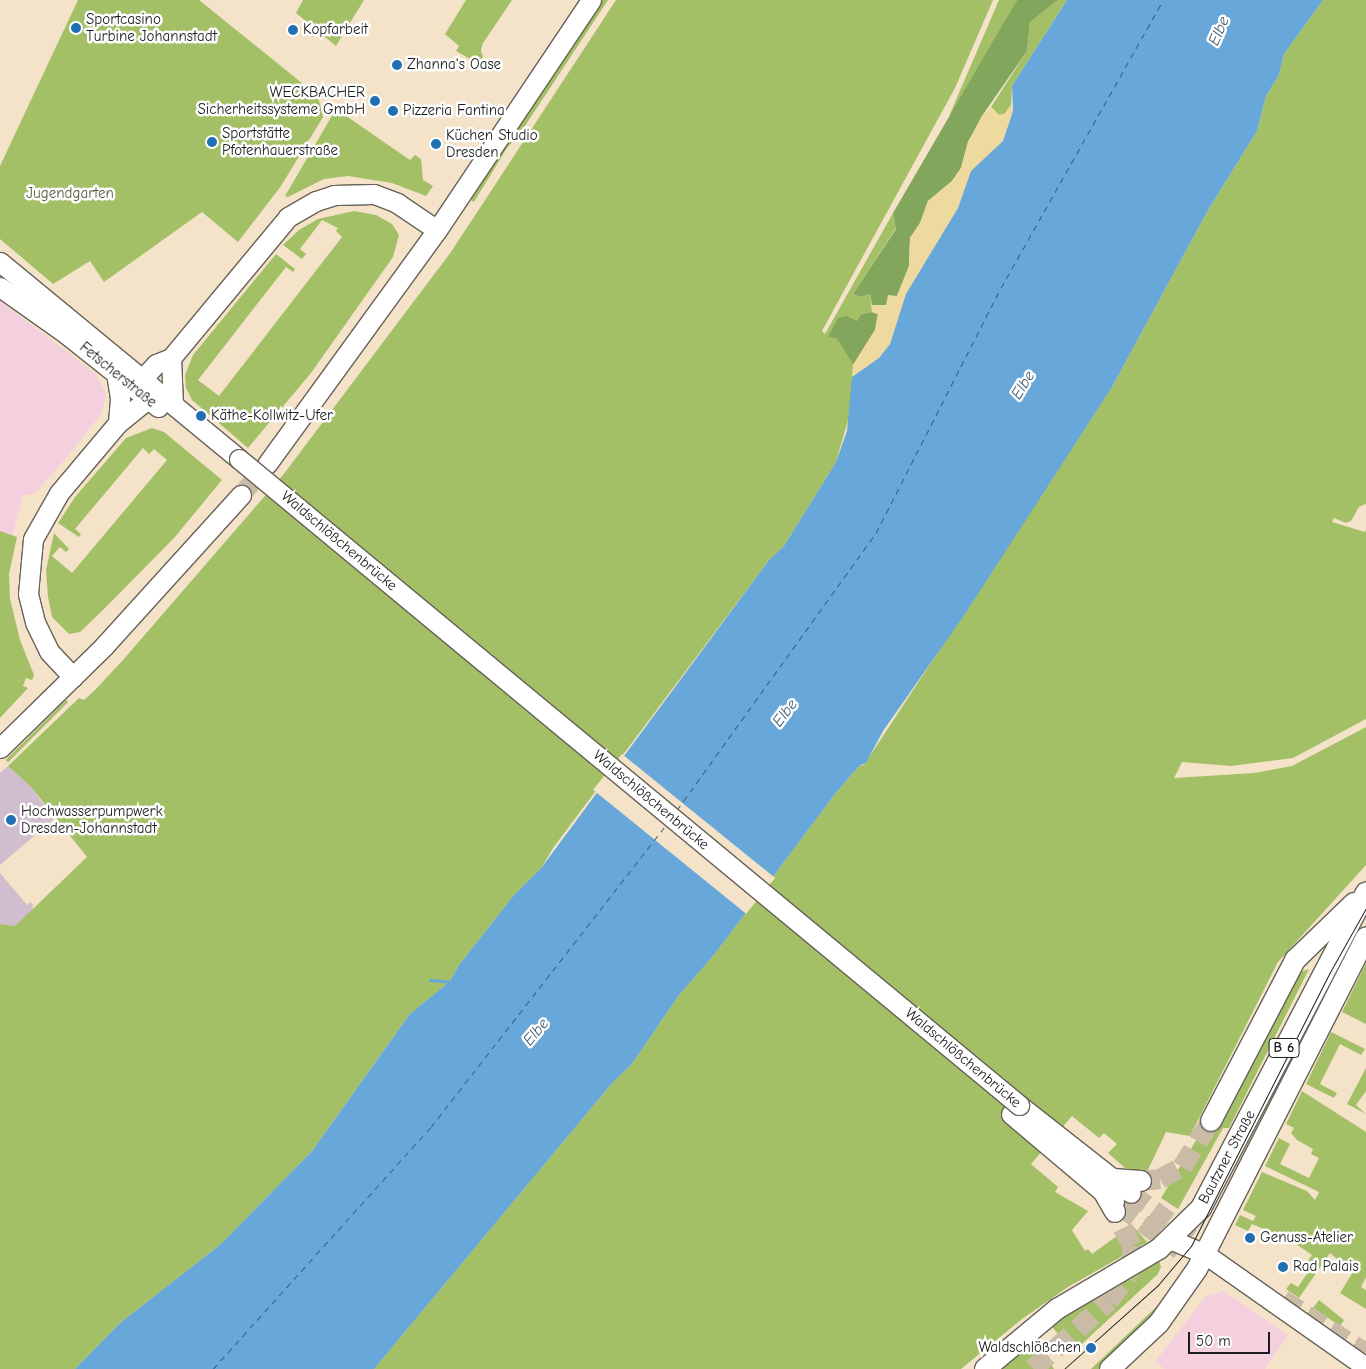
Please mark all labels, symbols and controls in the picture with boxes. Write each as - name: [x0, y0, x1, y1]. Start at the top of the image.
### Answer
- place label: Sportcasino Turbine Johannstadt: [86, 10, 217, 45]
- water label: Elbe: [1204, 14, 1234, 48]
- place label: Kopfarbeit: [303, 21, 368, 39]
- marker: Sportcasino Turbine Johannstadt: [70, 22, 82, 34]
- marker: Kopfarbeit: [287, 24, 299, 36]
- place label: Zhanna's Oase: [407, 56, 501, 74]
- marker: Zhanna's Oase: [391, 59, 403, 71]
- place label: WECKBACHER Sicherheitssysteme GmbH: [198, 83, 365, 118]
- marker: WECKBACHER Sicherheitssysteme GmbH: [369, 95, 381, 107]
- place label: Pizzeria Fantina: [403, 102, 505, 120]
- marker: Pizzeria Fantina: [387, 105, 399, 117]
- place label: Sportstätte Pfotenhauerstraße: [222, 124, 338, 159]
- place label: Küchen Studio Dresden: [446, 126, 538, 161]
- marker: Sportstätte Pfotenhauerstraße: [206, 136, 218, 148]
- marker: Küchen Studio Dresden: [430, 138, 442, 150]
- park label: Jugendgarten: [26, 185, 114, 203]
- street label: Fetscherstraße: [76, 338, 160, 412]
- water label: Elbe: [1007, 367, 1039, 403]
- place label: Käthe-Kollwitz-Ufer: [211, 407, 333, 425]
- marker: Käthe-Kollwitz-Ufer: [195, 410, 207, 422]
- street label: Waldschlößchenbrücke: [277, 487, 401, 595]
- water label: Elbe: [768, 695, 802, 731]
- street label: Waldschlößchenbrücke: [589, 746, 713, 854]
- place label: Hochwasserpumpwerk Dresden-Johannstadt: [21, 802, 163, 837]
- marker: Hochwasserpumpwerk Dresden-Johannstadt: [5, 814, 17, 826]
- street label: Waldschlößchenbrücke: [901, 1004, 1025, 1112]
- water label: Elbe: [519, 1014, 553, 1050]
- road number: B 6: [1268, 1036, 1300, 1060]
- street label: Bautzner Straße: [1195, 1107, 1259, 1207]
- place label: Genuss-Atelier: [1260, 1229, 1353, 1247]
- marker: Genuss-Atelier: [1244, 1232, 1256, 1244]
- place label: Rad Palais: [1293, 1258, 1359, 1276]
- marker: Rad Palais: [1277, 1261, 1289, 1273]
- scale bar: [1191, 1322, 1274, 1354]
- text: 50 m: [1196, 1332, 1231, 1350]
- place label: Waldschlößchen: [978, 1339, 1081, 1357]
- marker: Waldschlößchen: [1085, 1342, 1097, 1354]

